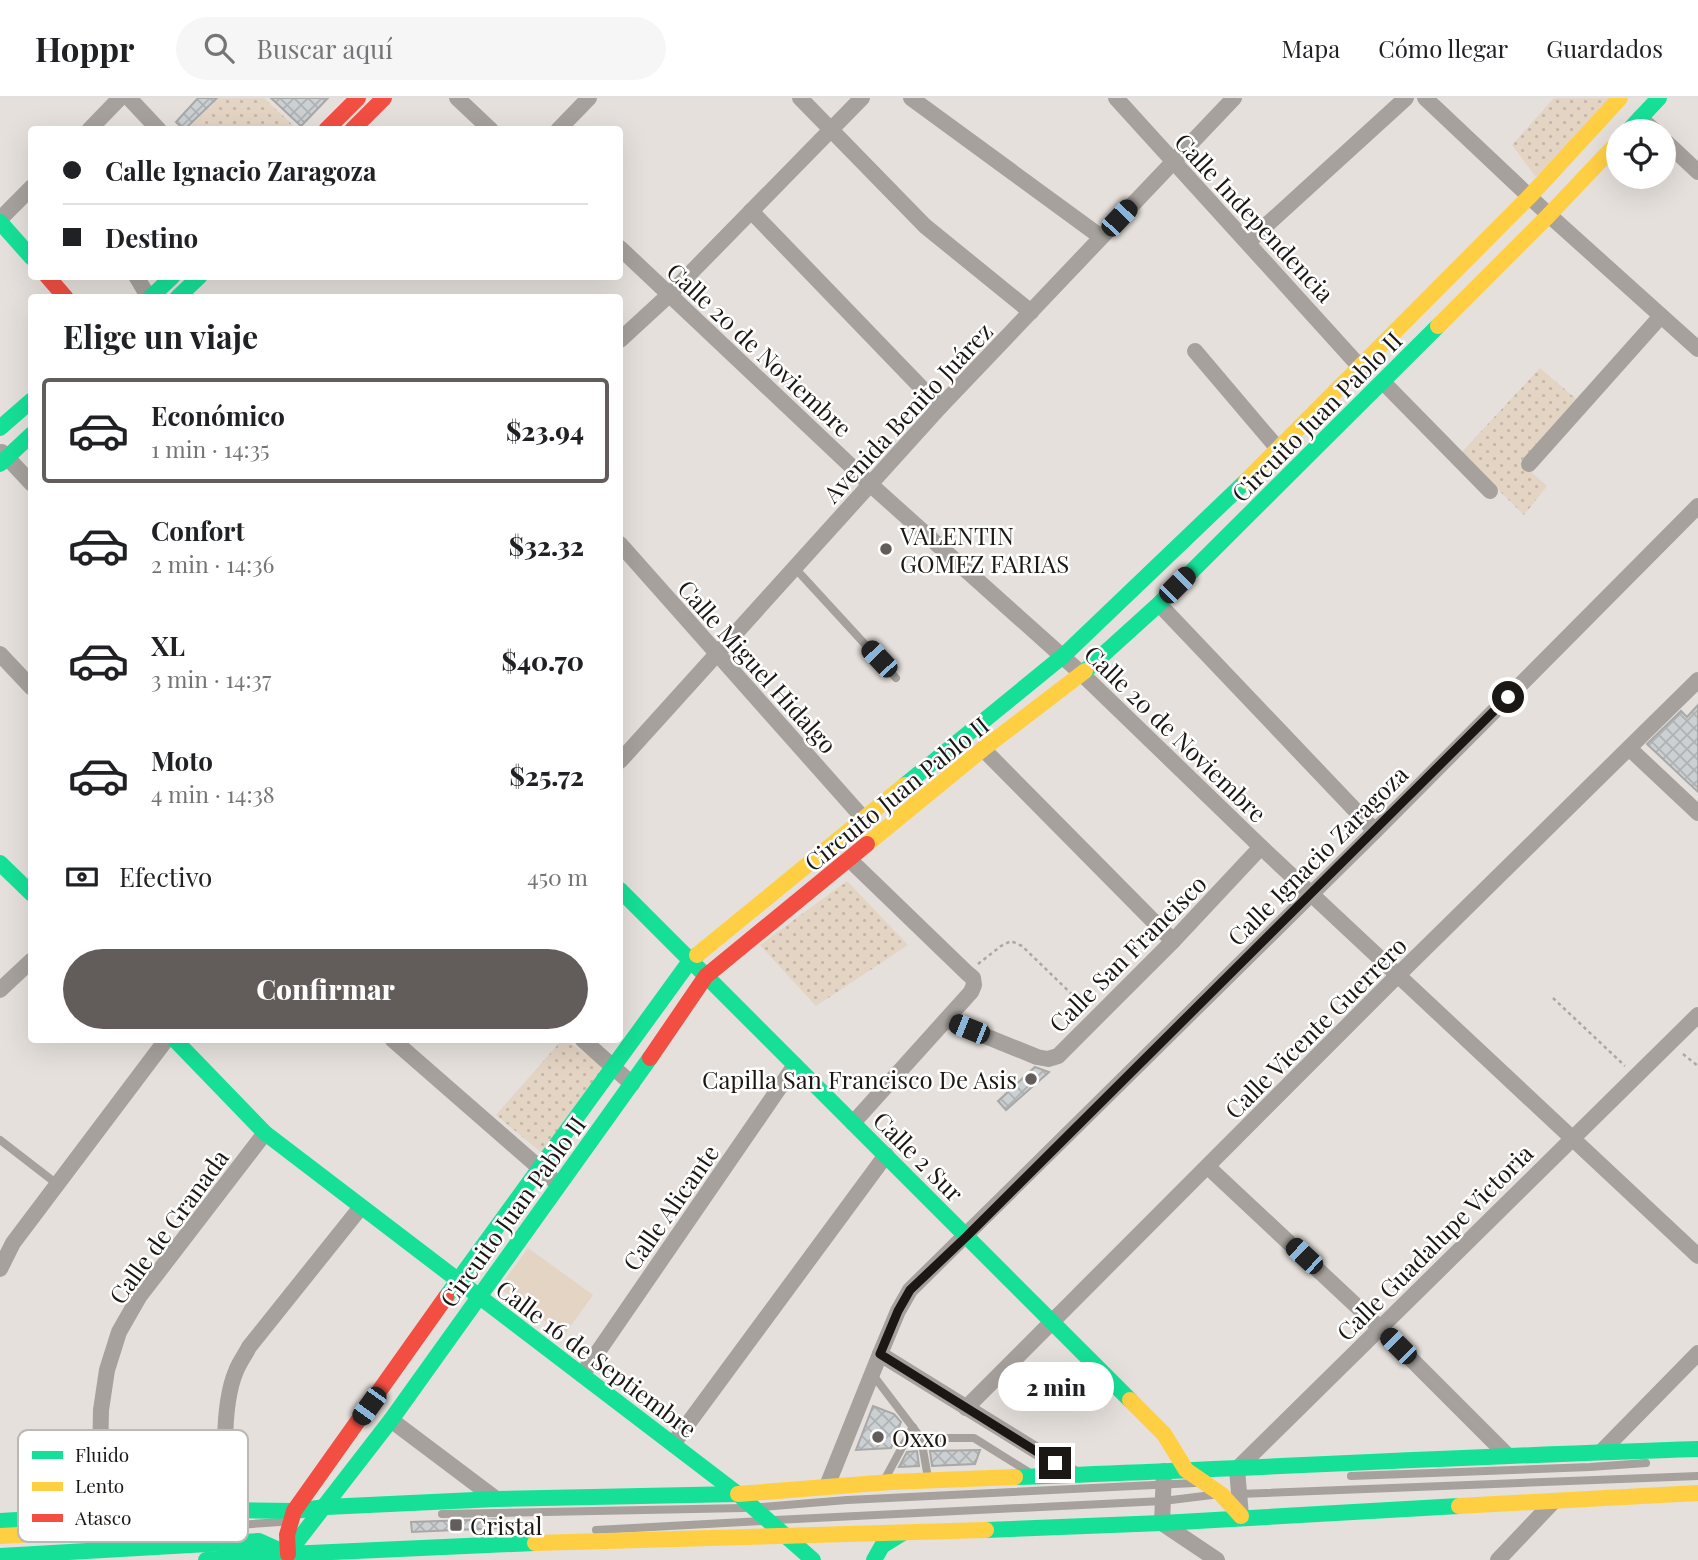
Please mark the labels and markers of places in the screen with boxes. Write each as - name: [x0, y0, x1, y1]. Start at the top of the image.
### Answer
- place label: VALENTIN GOMEZ FARIAS: [899, 519, 1069, 579]
- marker: VALENTIN GOMEZ FARIAS: [878, 541, 894, 557]
- place label: Capilla San Francisco De Asis: [702, 1063, 1017, 1095]
- marker: Capilla San Francisco De Asis: [1023, 1071, 1039, 1087]
- place label: Oxxo: [892, 1421, 947, 1453]
- marker: Oxxo: [870, 1429, 886, 1445]
- place label: Cristal: [470, 1509, 542, 1541]
- marker: Cristal: [448, 1517, 464, 1533]

